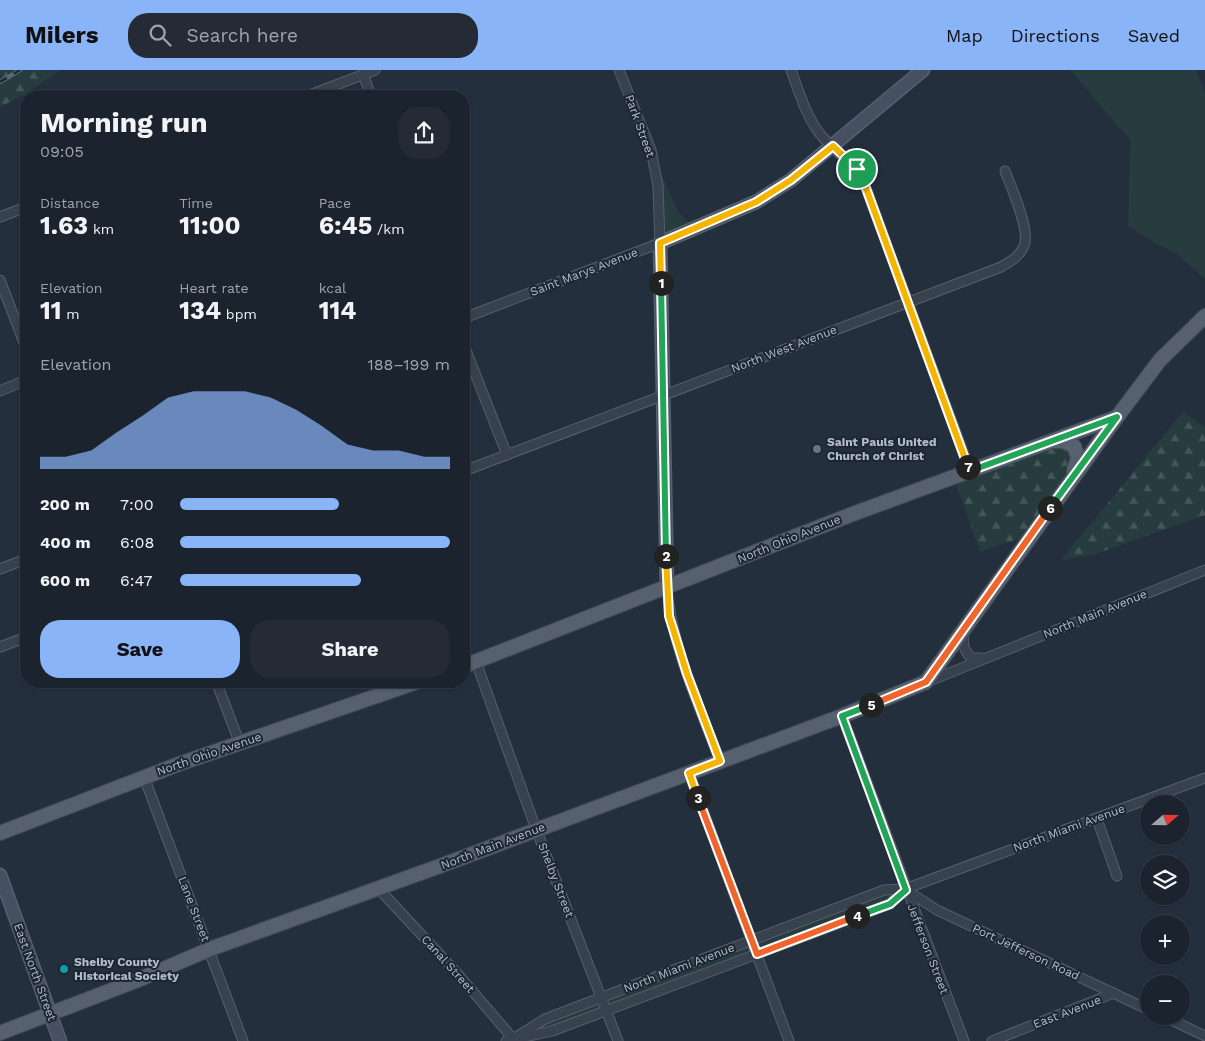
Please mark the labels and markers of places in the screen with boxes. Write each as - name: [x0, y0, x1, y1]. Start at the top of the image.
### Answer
- pin: [836, 148, 878, 190]
- pin: 1: [648, 270, 674, 296]
- place label: Saint Pauls United Church of Christ: [827, 435, 937, 463]
- marker: Saint Pauls United Church of Christ: [811, 443, 823, 455]
- pin: 7: [956, 454, 980, 480]
- pin: 6: [1038, 496, 1062, 520]
- pin: 2: [654, 544, 678, 568]
- pin: 5: [858, 692, 884, 718]
- pin: 3: [686, 786, 710, 810]
- pin: 4: [844, 904, 870, 928]
- place label: Shelby County Historical Society: [74, 955, 179, 983]
- marker: Shelby County Historical Society: [58, 963, 70, 975]

